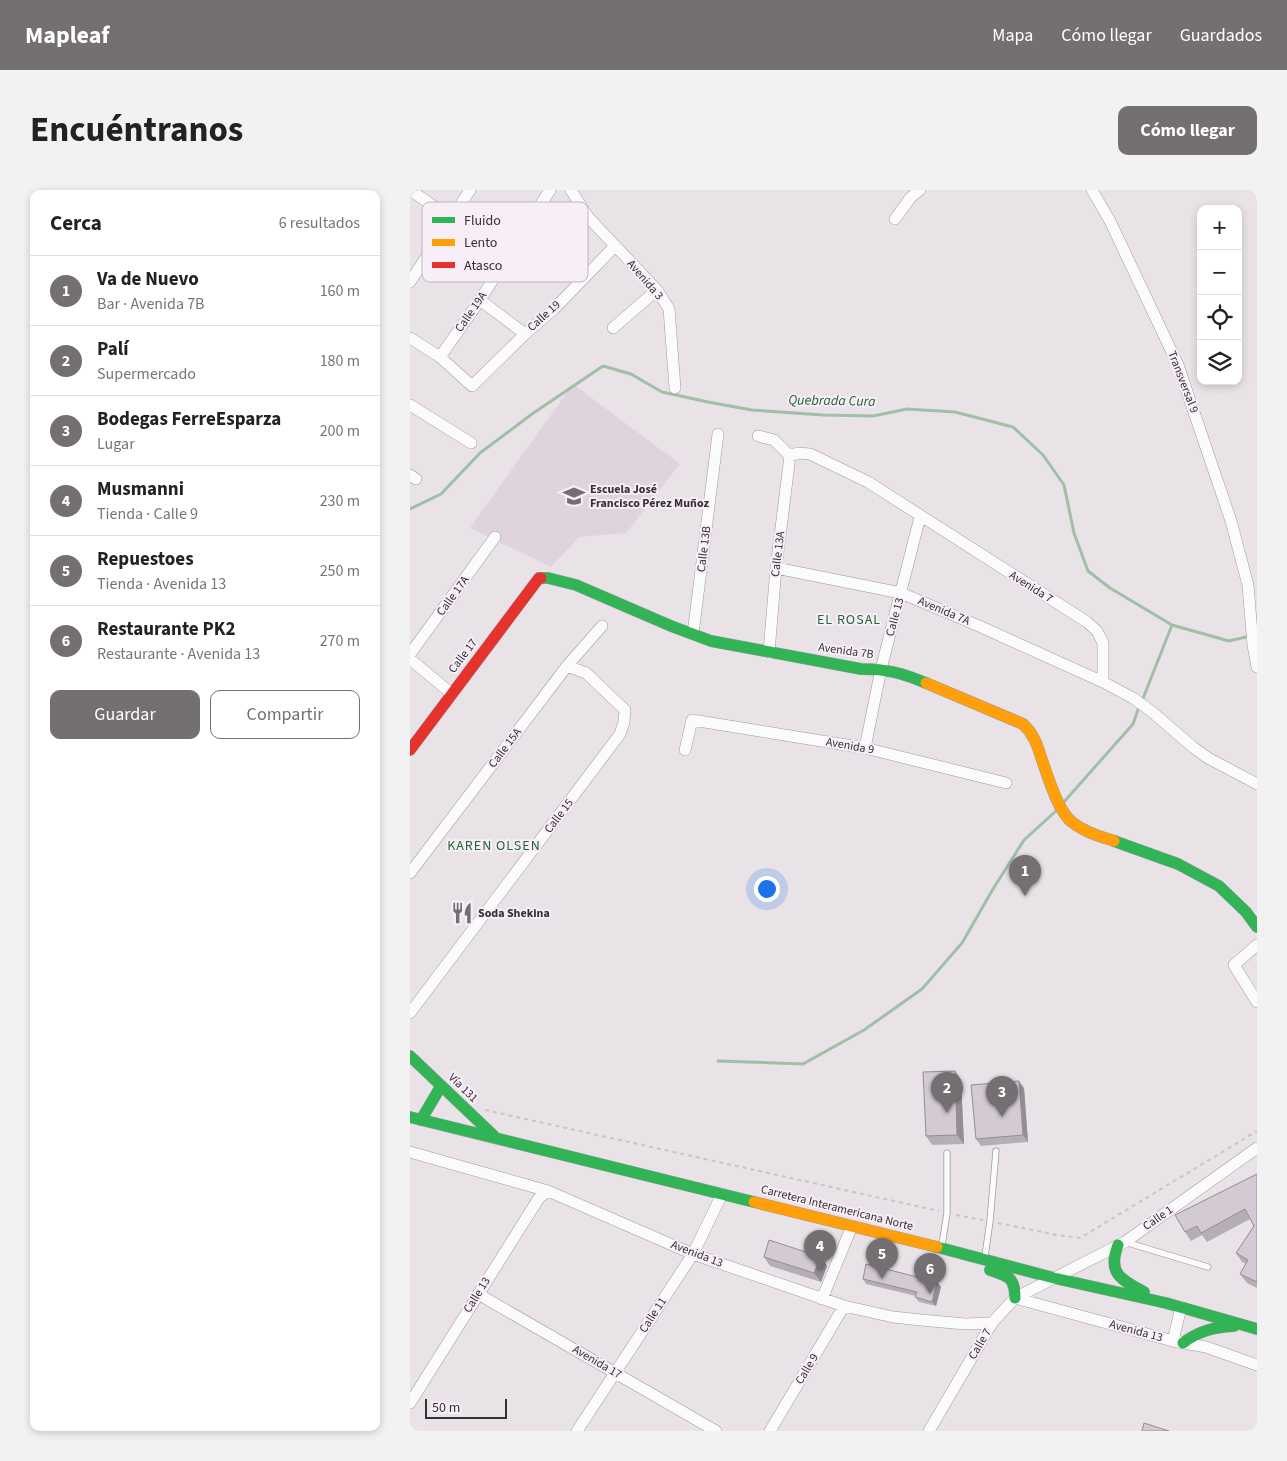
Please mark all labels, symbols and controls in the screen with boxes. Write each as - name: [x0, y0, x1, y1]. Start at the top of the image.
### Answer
- text: Mapleaf: [25, 18, 110, 53]
- text: Mapa: [992, 23, 1033, 48]
- text: Cómo llegar: [1061, 23, 1152, 48]
- text: Guardados: [1180, 23, 1262, 48]
- text: Encuéntranos: [30, 105, 243, 155]
- button: Cómo llegar: [1118, 106, 1257, 155]
- legend: [422, 202, 588, 282]
- map controls: [1197, 205, 1242, 385]
- button: +: [1197, 205, 1242, 250]
- text: Cerca: [50, 208, 102, 238]
- text: Fluido: [464, 211, 501, 231]
- text: 6 resultados: [279, 212, 360, 234]
- text: Lento: [464, 233, 497, 253]
- button: −: [1197, 250, 1242, 295]
- text: Atasco: [464, 256, 502, 276]
- street label: Avenida 3: [623, 256, 667, 304]
- text: Va de Nuevo: [97, 266, 199, 293]
- text: 1: [62, 280, 70, 302]
- text: 160 m: [320, 280, 360, 302]
- street label: Calle 19A: [451, 288, 491, 336]
- text: Bar · Avenida 7B: [97, 293, 205, 315]
- button: locate: [1197, 295, 1242, 340]
- street label: Calle 19: [524, 297, 564, 335]
- text: Palí: [97, 336, 128, 363]
- button: layers: [1197, 340, 1242, 385]
- street label: Transversal 9: [1163, 348, 1203, 416]
- text: 2: [62, 350, 70, 372]
- text: 180 m: [320, 350, 360, 372]
- text: Supermercado: [97, 363, 196, 385]
- water label: Quebrada Cura: [788, 390, 876, 412]
- text: Bodegas FerreEsparza: [97, 406, 281, 433]
- text: 3: [62, 420, 70, 442]
- text: 200 m: [320, 420, 360, 442]
- text: Lugar: [97, 433, 135, 455]
- text: Musmanni: [97, 476, 184, 503]
- place label: Escuela José Francisco Pérez Muñoz: [590, 481, 709, 512]
- school or university icon: Escuela José Francisco Pérez Muñoz: [561, 483, 587, 509]
- text: 4: [62, 490, 70, 512]
- text: 230 m: [320, 490, 360, 512]
- text: Tienda · Calle 9: [97, 503, 198, 525]
- street label: Calle 13B: [693, 525, 715, 573]
- street label: Calle 13A: [767, 530, 789, 578]
- text: Repuestoes: [97, 546, 194, 573]
- text: 5: [62, 560, 70, 582]
- text: 250 m: [320, 560, 360, 582]
- street label: Avenida 7: [1006, 567, 1056, 607]
- street label: Calle 17A: [433, 572, 474, 620]
- text: Tienda · Avenida 13: [97, 573, 226, 595]
- street label: Avenida 7A: [915, 592, 973, 630]
- street label: Calle 13: [882, 596, 908, 638]
- district label: EL ROSAL: [817, 610, 881, 630]
- text: Restaurante PK2: [97, 616, 236, 643]
- text: 6: [62, 630, 70, 652]
- text: 270 m: [320, 630, 360, 652]
- street label: Calle 17: [444, 635, 482, 677]
- street label: Avenida 7B: [817, 639, 875, 663]
- text: Restaurante · Avenida 13: [97, 643, 260, 665]
- button: Guardar: [50, 690, 200, 739]
- button: Compartir: [210, 690, 360, 739]
- street label: Calle 15A: [484, 724, 526, 771]
- street label: Avenida 9: [825, 733, 875, 759]
- street label: Calle 15: [540, 795, 578, 837]
- district label: KAREN OLSEN: [447, 836, 541, 856]
- pin: 1: [1009, 855, 1041, 896]
- your location: [754, 876, 780, 902]
- restaurant icon: Soda Shekina: [449, 900, 475, 926]
- place label: Soda Shekina: [478, 905, 550, 922]
- street label: Vía 131: [444, 1070, 482, 1107]
- pin: 2: [931, 1072, 963, 1113]
- pin: 3: [986, 1076, 1018, 1117]
- street label: Carretera Interamericana Norte: [759, 1181, 915, 1235]
- street label: Calle 1: [1139, 1201, 1177, 1235]
- pin: 4: [804, 1230, 836, 1271]
- street label: Avenida 13: [669, 1236, 726, 1272]
- pin: 5: [866, 1238, 898, 1279]
- pin: 6: [914, 1253, 946, 1294]
- street label: Calle 13: [459, 1274, 495, 1316]
- street label: Calle 11: [635, 1294, 671, 1336]
- street label: Avenida 13: [1107, 1316, 1165, 1346]
- street label: Calle 7: [964, 1325, 996, 1363]
- street label: Avenida 17: [569, 1341, 625, 1383]
- street label: Calle 9: [791, 1350, 823, 1388]
- scale bar: [425, 1396, 508, 1419]
- text: 50 m: [432, 1398, 460, 1418]

